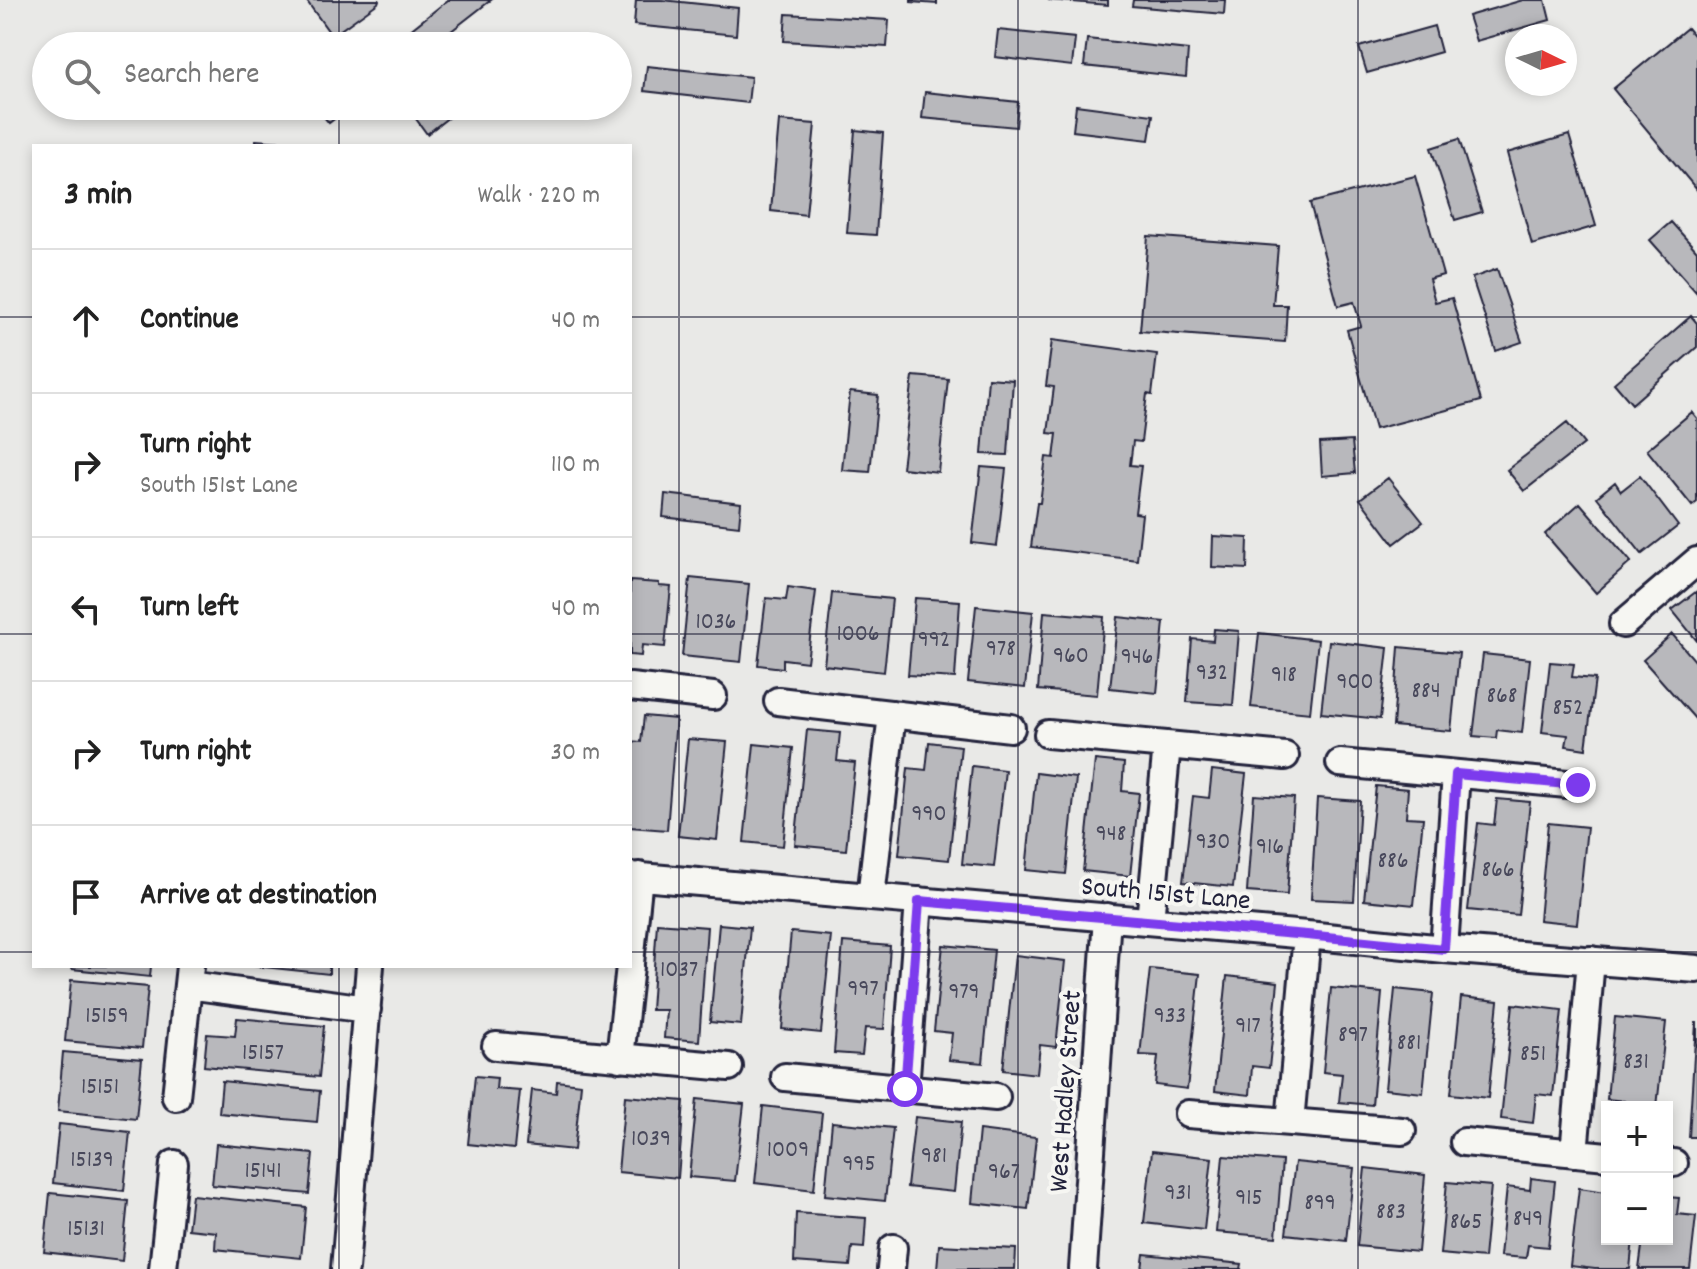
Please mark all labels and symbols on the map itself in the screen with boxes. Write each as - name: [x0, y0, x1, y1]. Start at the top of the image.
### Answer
- north arrow: [1505, 24, 1577, 96]
- house number: 1036: [696, 606, 736, 640]
- house number: 1006: [836, 618, 880, 652]
- house number: 992: [918, 624, 950, 658]
- house number: 978: [986, 633, 1016, 667]
- house number: 960: [1053, 640, 1089, 674]
- house number: 946: [1121, 641, 1153, 675]
- house number: 932: [1196, 657, 1228, 691]
- house number: 918: [1271, 659, 1297, 693]
- house number: 900: [1336, 666, 1374, 700]
- house number: 884: [1411, 675, 1441, 709]
- house number: 868: [1486, 680, 1518, 714]
- house number: 852: [1552, 692, 1584, 726]
- route end: [1560, 767, 1596, 803]
- house number: 990: [911, 798, 947, 832]
- house number: 948: [1096, 818, 1126, 852]
- house number: 930: [1196, 826, 1230, 860]
- house number: 916: [1256, 831, 1284, 865]
- house number: 886: [1377, 845, 1409, 879]
- house number: 866: [1481, 854, 1515, 888]
- street label: South 151st Lane: [1079, 869, 1252, 923]
- house number: 1037: [660, 954, 698, 988]
- house number: 997: [847, 973, 879, 1007]
- house number: 979: [948, 976, 980, 1010]
- street label: West Hadley Street: [1041, 989, 1095, 1194]
- house number: 15159: [85, 1000, 129, 1034]
- house number: 933: [1154, 1000, 1186, 1034]
- house number: 917: [1235, 1010, 1261, 1044]
- house number: 897: [1338, 1019, 1368, 1053]
- house number: 881: [1397, 1027, 1421, 1061]
- house number: 15157: [242, 1037, 284, 1071]
- house number: 851: [1520, 1038, 1546, 1072]
- house number: 831: [1623, 1046, 1649, 1080]
- house number: 15151: [81, 1071, 119, 1105]
- route start: [887, 1071, 923, 1107]
- house number: 1039: [631, 1123, 671, 1157]
- house number: 1009: [767, 1134, 809, 1168]
- house number: 981: [921, 1140, 947, 1174]
- house number: 15139: [70, 1144, 114, 1178]
- house number: 995: [842, 1148, 876, 1182]
- house number: 15141: [245, 1155, 281, 1189]
- house number: 967: [988, 1156, 1020, 1190]
- house number: 931: [1165, 1177, 1191, 1211]
- house number: 915: [1235, 1182, 1263, 1216]
- house number: 899: [1304, 1187, 1336, 1221]
- house number: 883: [1376, 1196, 1406, 1230]
- house number: 849: [1513, 1203, 1543, 1237]
- house number: 865: [1450, 1206, 1482, 1240]
- house number: 15131: [67, 1213, 105, 1247]

